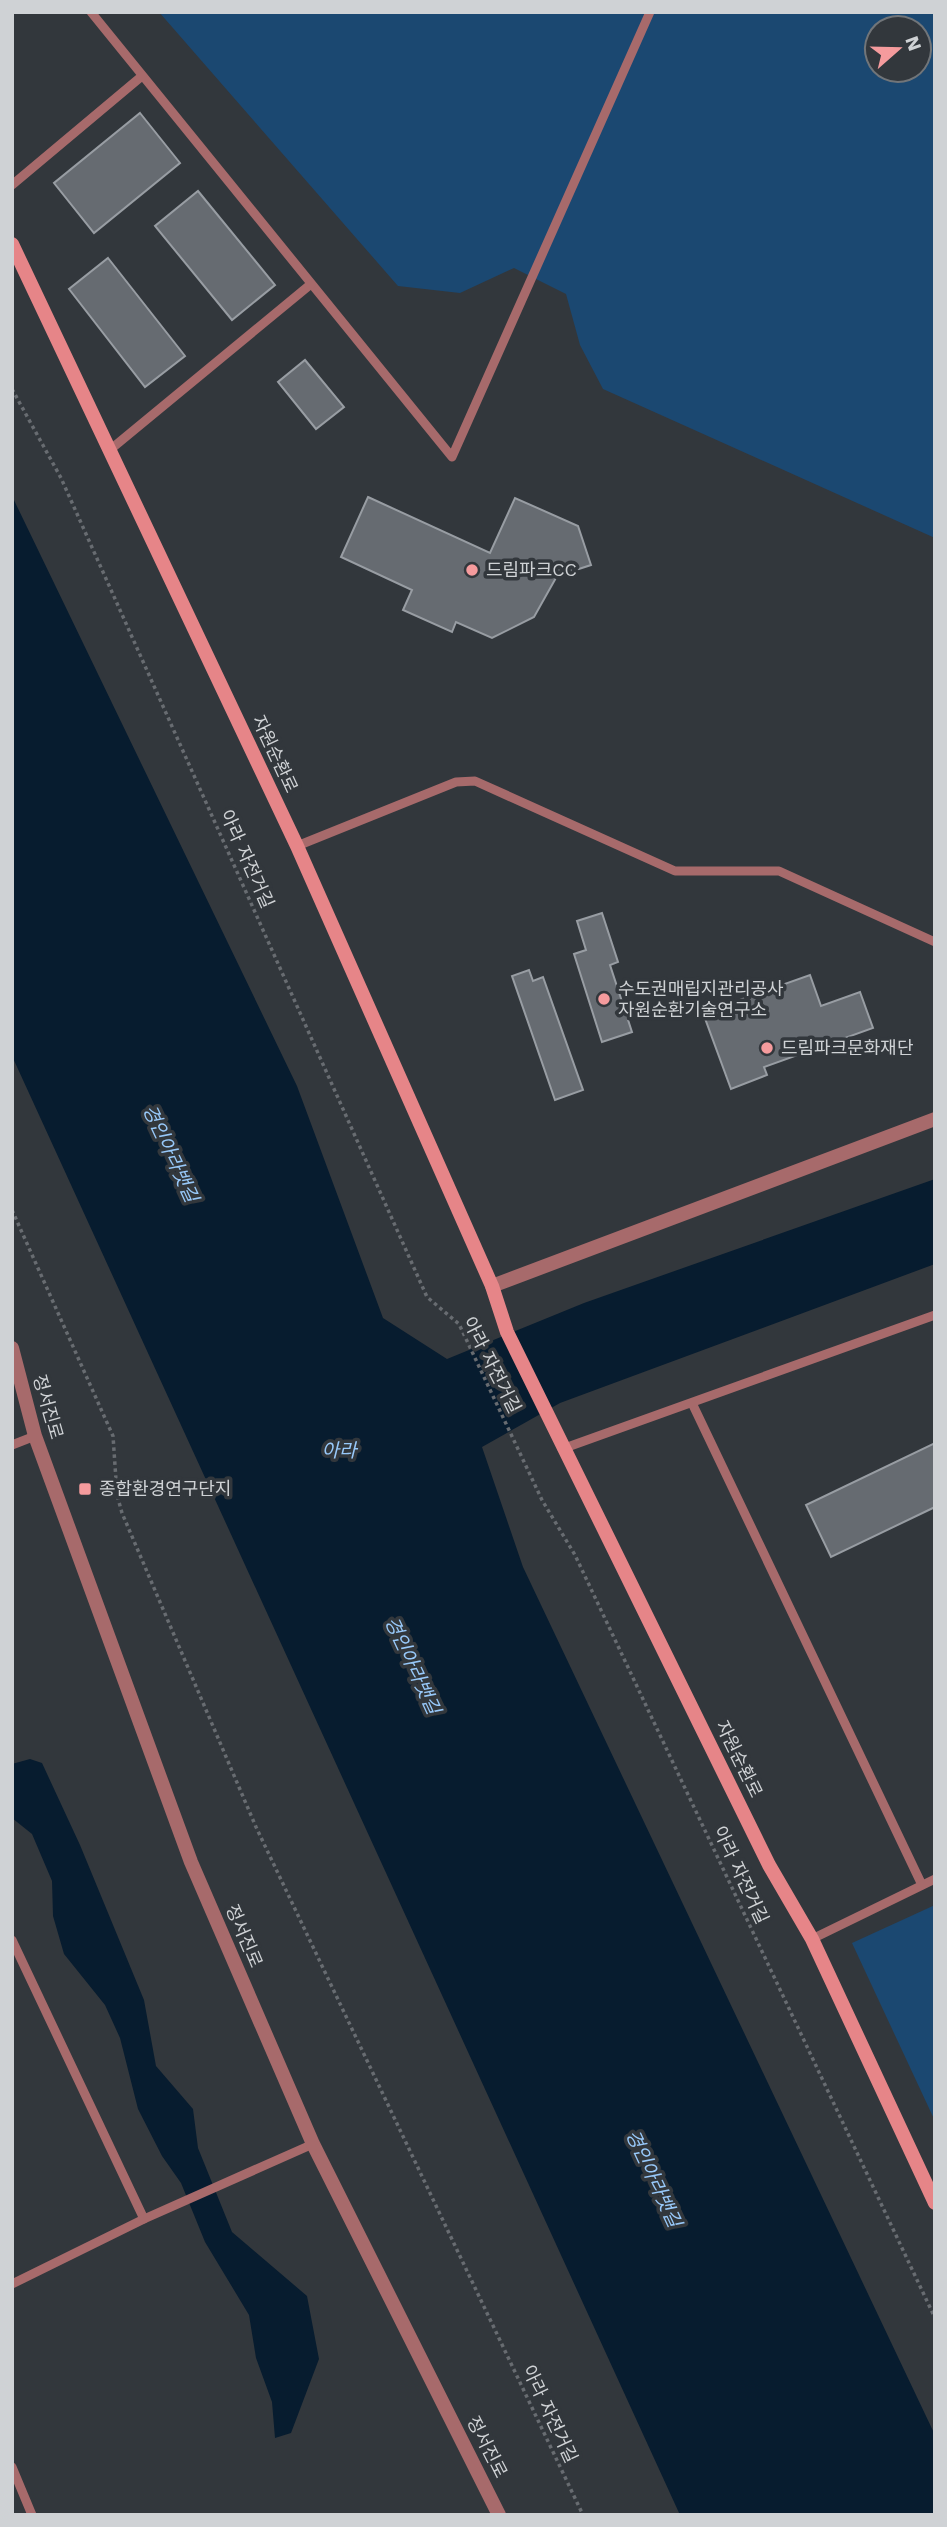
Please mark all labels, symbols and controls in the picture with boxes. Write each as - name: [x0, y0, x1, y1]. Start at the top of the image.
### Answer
- north arrow: [863, 14, 933, 84]
- text: N: [900, 33, 927, 54]
- place label: 드림파크CC: [486, 559, 577, 580]
- marker: 드림파크CC: [464, 562, 480, 578]
- street label: 자원순환로: [248, 712, 302, 796]
- street label: 아라 자전거길: [216, 806, 279, 911]
- place label: 수도권매립지관리공사 자원순환기술연구소: [618, 978, 784, 1020]
- marker: 수도권매립지관리공사 자원순환기술연구소: [596, 991, 612, 1007]
- place label: 드림파크문화재단: [781, 1037, 913, 1058]
- marker: 드림파크문화재단: [759, 1040, 775, 1056]
- water label: 경인아라뱃길: [138, 1101, 204, 1207]
- street label: 아라 자전거길: [459, 1313, 526, 1417]
- street label: 정서진로: [29, 1372, 68, 1442]
- water label: 아라: [322, 1439, 359, 1462]
- place label: 종합환경연구단지: [99, 1478, 231, 1499]
- marker: 종합환경연구단지: [77, 1481, 93, 1497]
- water label: 경인아라뱃길: [380, 1613, 446, 1719]
- street label: 자원순환로: [712, 1717, 767, 1801]
- street label: 아라 자전거길: [710, 1823, 773, 1927]
- street label: 정서진로: [222, 1901, 267, 1970]
- water label: 경인아라뱃길: [621, 2126, 687, 2232]
- street label: 아라 자전거길: [519, 2362, 582, 2466]
- street label: 정서진로: [463, 2412, 512, 2481]

